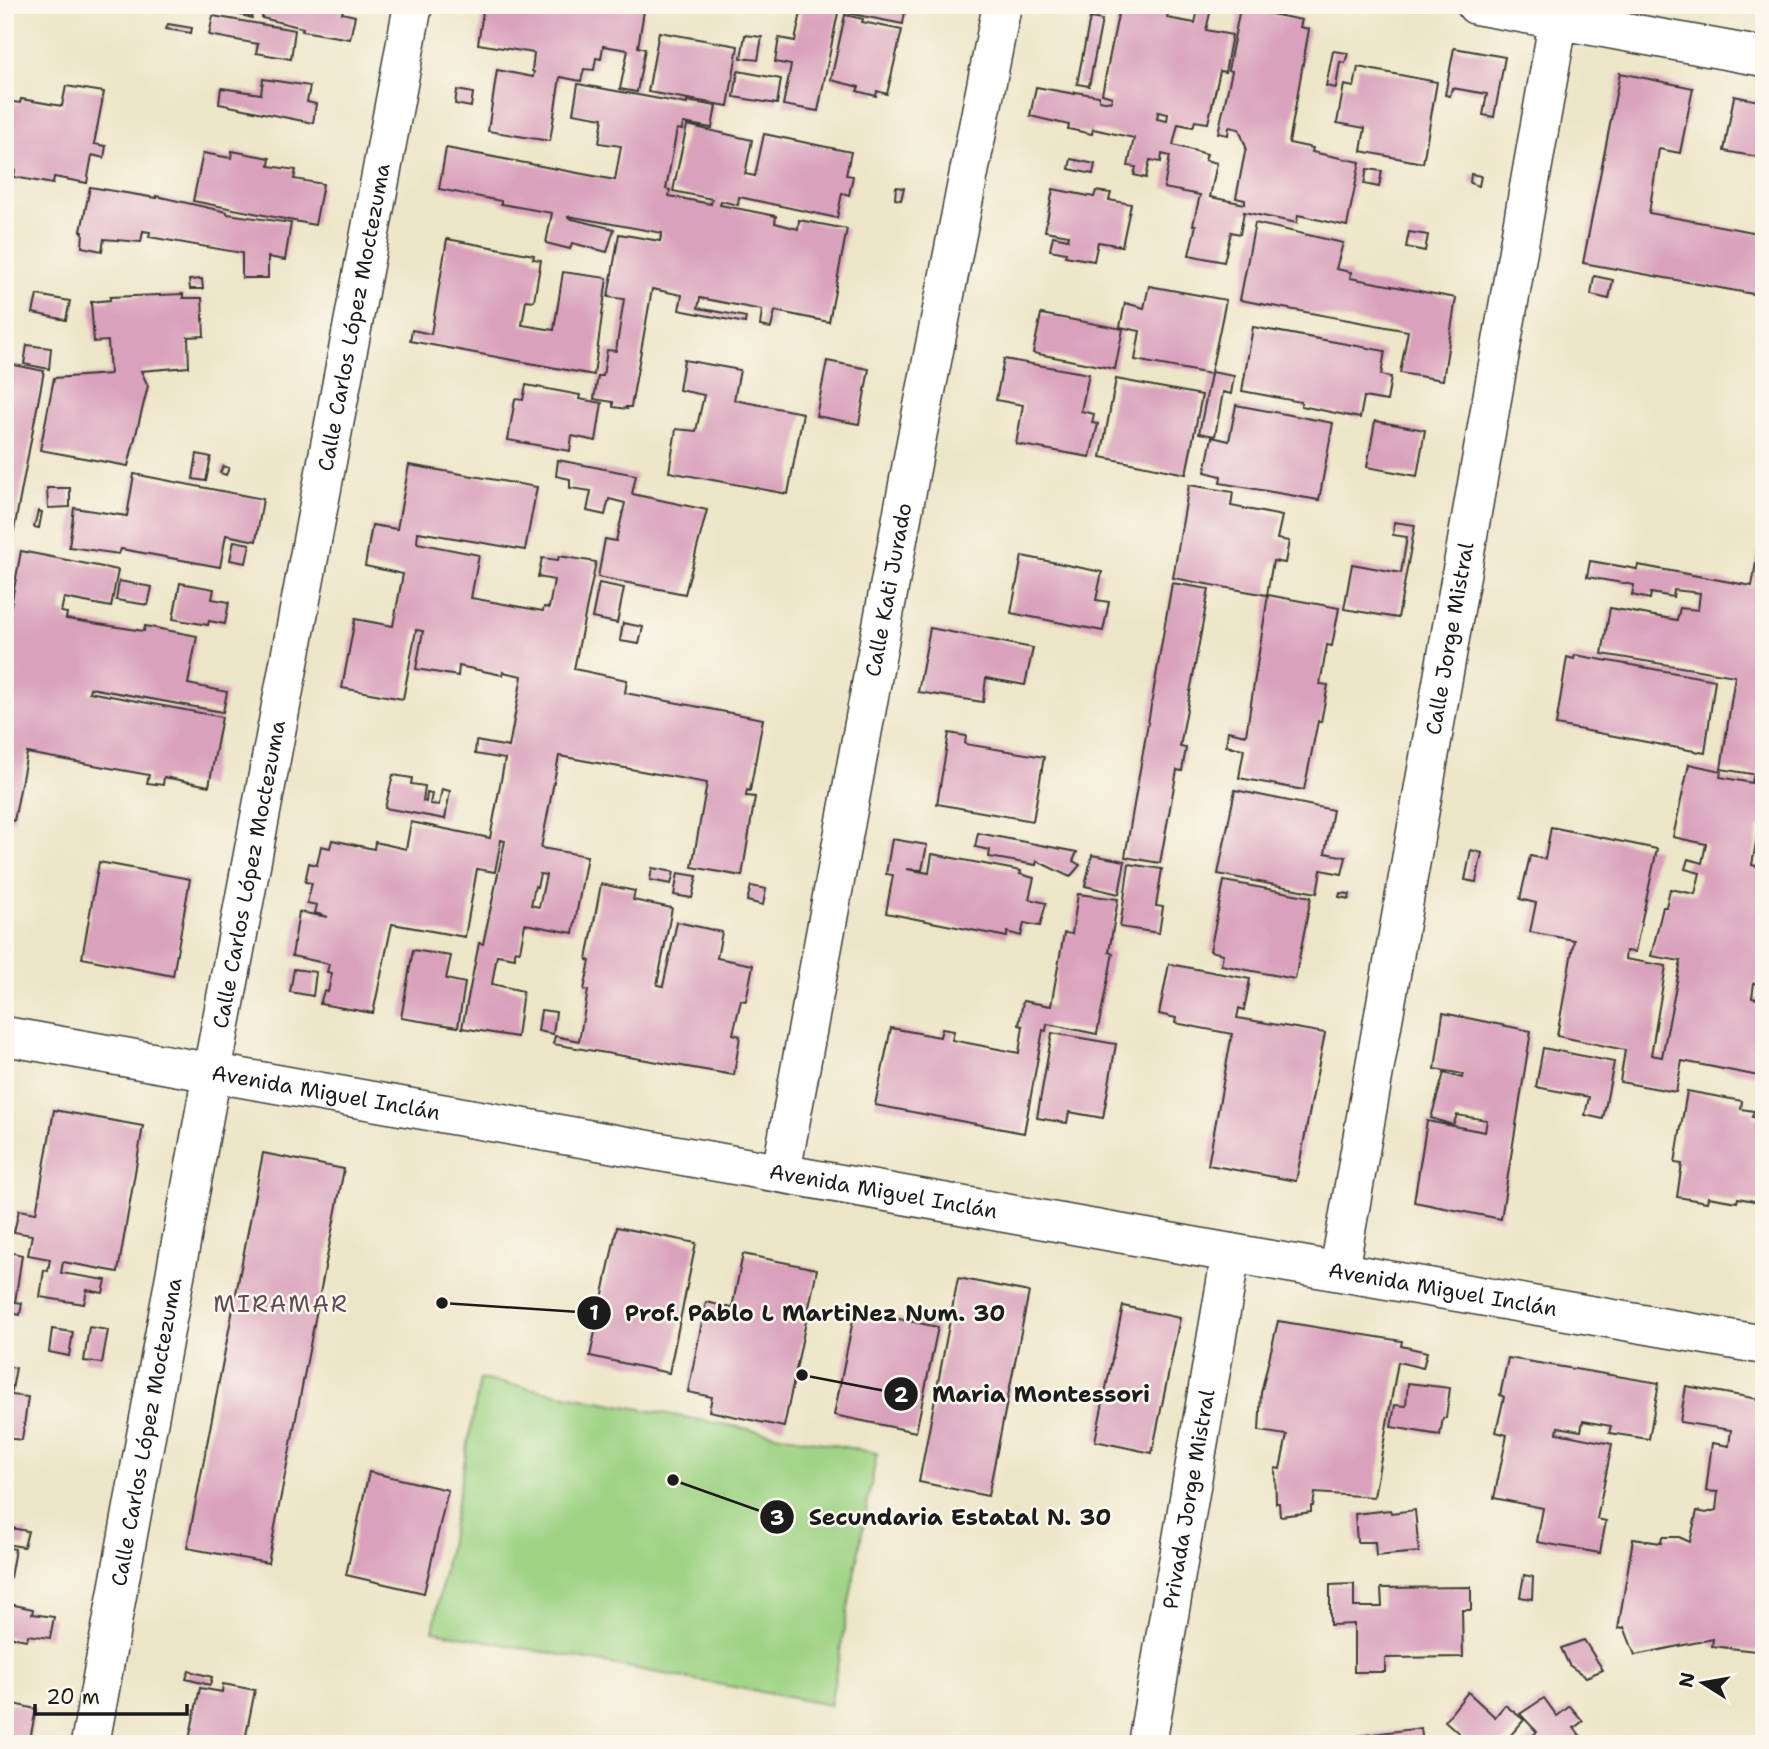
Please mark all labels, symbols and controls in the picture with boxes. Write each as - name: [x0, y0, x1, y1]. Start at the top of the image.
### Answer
- street label: Calle Carlos López Moctezuma: [311, 161, 397, 474]
- street label: Calle Kati Jurado: [859, 501, 918, 679]
- street label: Calle Jorge Mistral: [1419, 539, 1481, 737]
- street label: Calle Carlos López Moctezuma: [206, 718, 292, 1031]
- street label: Avenida Miguel Inclán: [210, 1059, 443, 1127]
- street label: Avenida Miguel Inclán: [767, 1158, 1000, 1225]
- street label: Avenida Miguel Inclán: [1326, 1256, 1559, 1323]
- street label: Calle Carlos López Moctezuma: [105, 1276, 188, 1589]
- district label: MIRAMAR: [213, 1289, 349, 1319]
- callout: Prof. Pablo L MartiNez Num. 30: [576, 1291, 1020, 1335]
- text: Prof. Pablo L MartiNez Num. 30: [625, 1298, 1005, 1328]
- text: 1: [589, 1299, 599, 1327]
- callout: Maria Montessori: [883, 1372, 1165, 1416]
- text: Maria Montessori: [932, 1379, 1150, 1409]
- text: 2: [894, 1381, 909, 1409]
- street label: Privada Jorge Mistral: [1156, 1387, 1221, 1612]
- callout: Secundaria Estatal N. 30: [760, 1495, 1125, 1539]
- text: Secundaria Estatal N. 30: [809, 1502, 1111, 1532]
- text: 3: [770, 1504, 784, 1532]
- north arrow: [1668, 1648, 1738, 1718]
- text: N: [1673, 1670, 1701, 1690]
- scale bar: [35, 1672, 187, 1716]
- text: 20 m: [46, 1683, 100, 1711]

